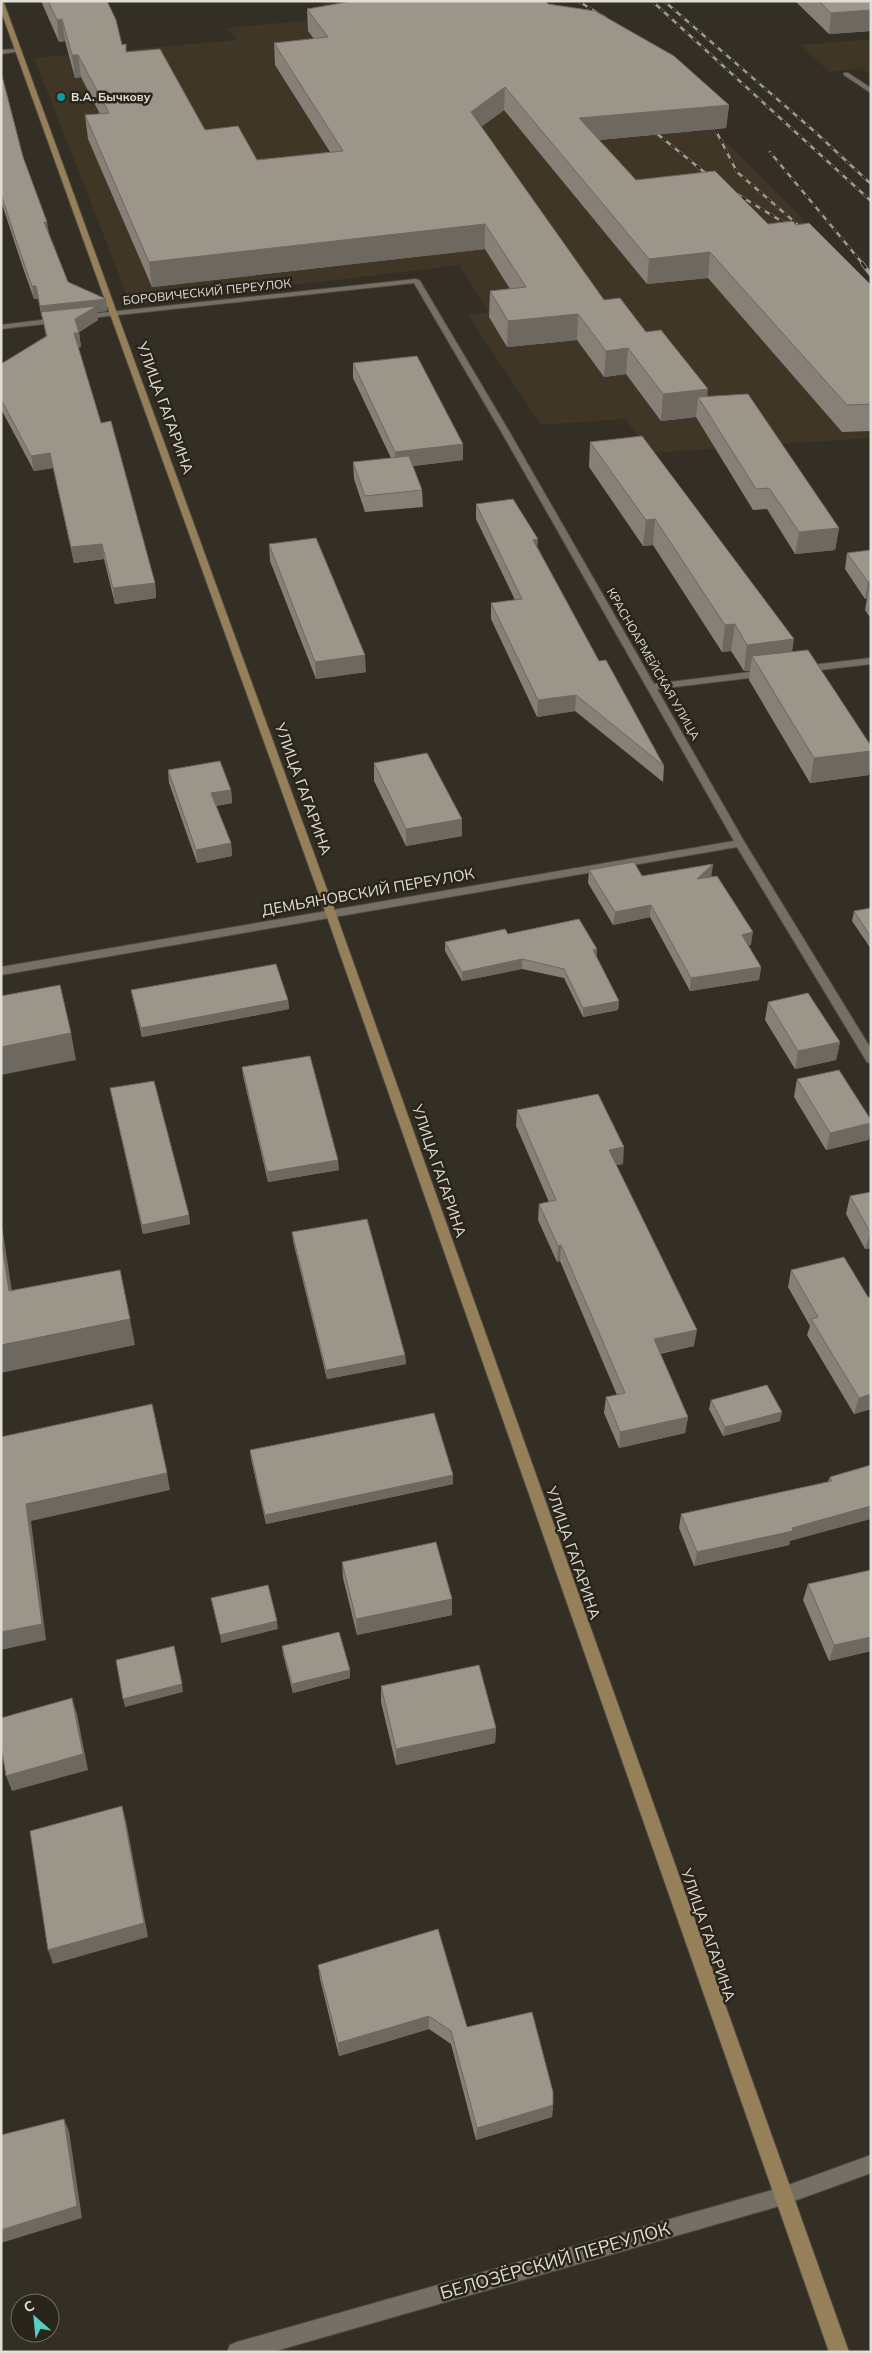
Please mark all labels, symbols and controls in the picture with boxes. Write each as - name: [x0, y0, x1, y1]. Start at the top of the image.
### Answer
- place label: В.А. Бычкову: [71, 89, 151, 104]
- marker: В.А. Бычкову: [55, 91, 67, 103]
- street label: БОРОВИЧЕСКИЙ ПЕРЕУЛОК: [122, 275, 292, 308]
- street label: УЛИЦА ГАГАРИНА: [132, 338, 198, 476]
- street label: КРАСНОАРМЕЙСКАЯ УЛИЦА: [604, 585, 703, 743]
- street label: УЛИЦА ГАГАРИНА: [270, 719, 336, 857]
- street label: ДЕМЬЯНОВСКИЙ ПЕРЕУЛОК: [260, 863, 476, 920]
- street label: УЛИЦА ГАГАРИНА: [408, 1101, 471, 1240]
- street label: УЛИЦА ГАГАРИНА: [542, 1483, 605, 1622]
- street label: УЛИЦА ГАГАРИНА: [677, 1865, 740, 2004]
- street label: БЕЛОЗЁРСКИЙ ПЕРЕУЛОК: [437, 2217, 673, 2304]
- north arrow: [10, 2293, 60, 2343]
- text: С: [21, 2296, 37, 2317]

